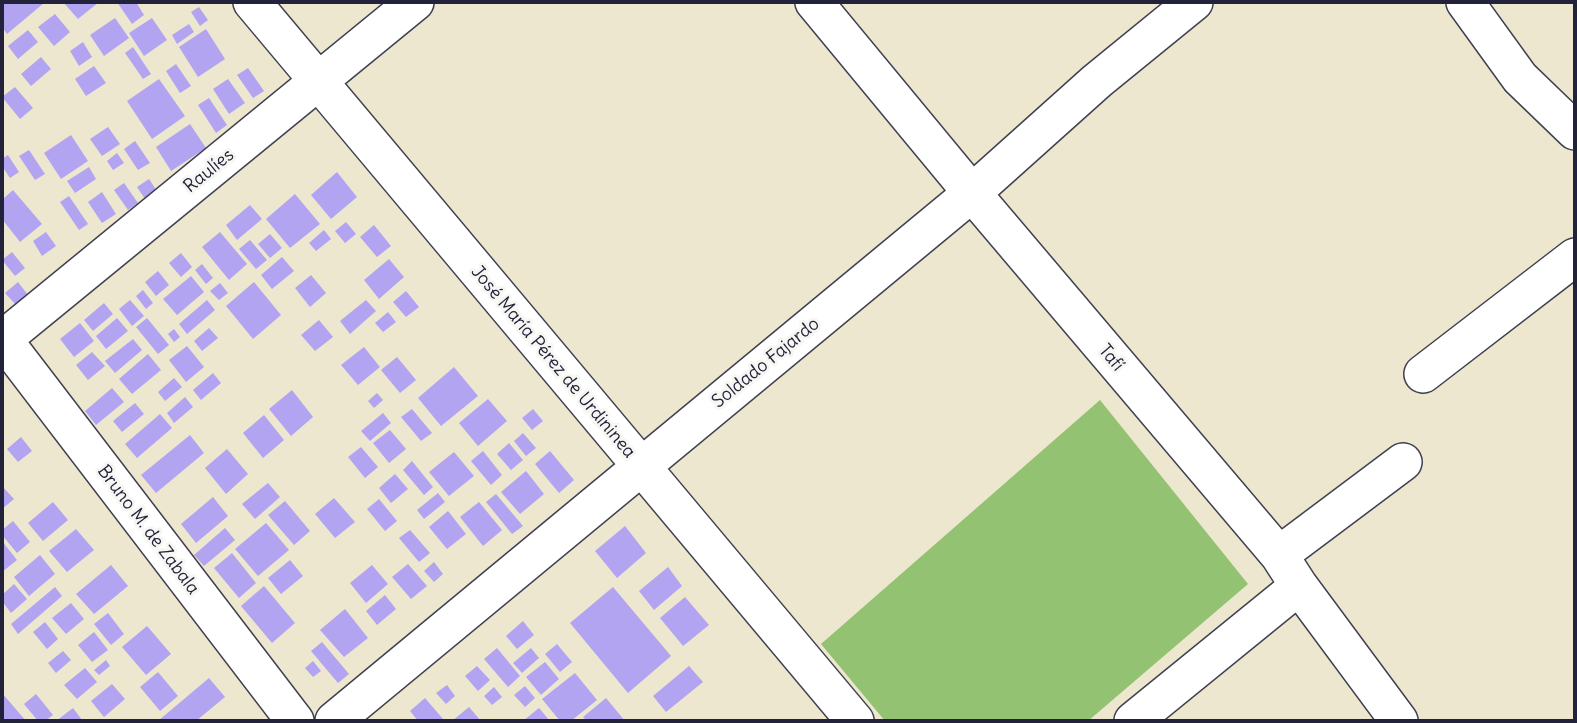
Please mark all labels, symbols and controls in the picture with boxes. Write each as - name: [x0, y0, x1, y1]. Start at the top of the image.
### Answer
- street label: Raulíes: [180, 144, 238, 198]
- street label: José María Pérez de Urdininea: [466, 261, 640, 463]
- street label: Soldado Fajardo: [708, 313, 824, 413]
- street label: Tafí: [1094, 340, 1128, 376]
- street label: Bruno M. de Zabala: [92, 461, 204, 599]

